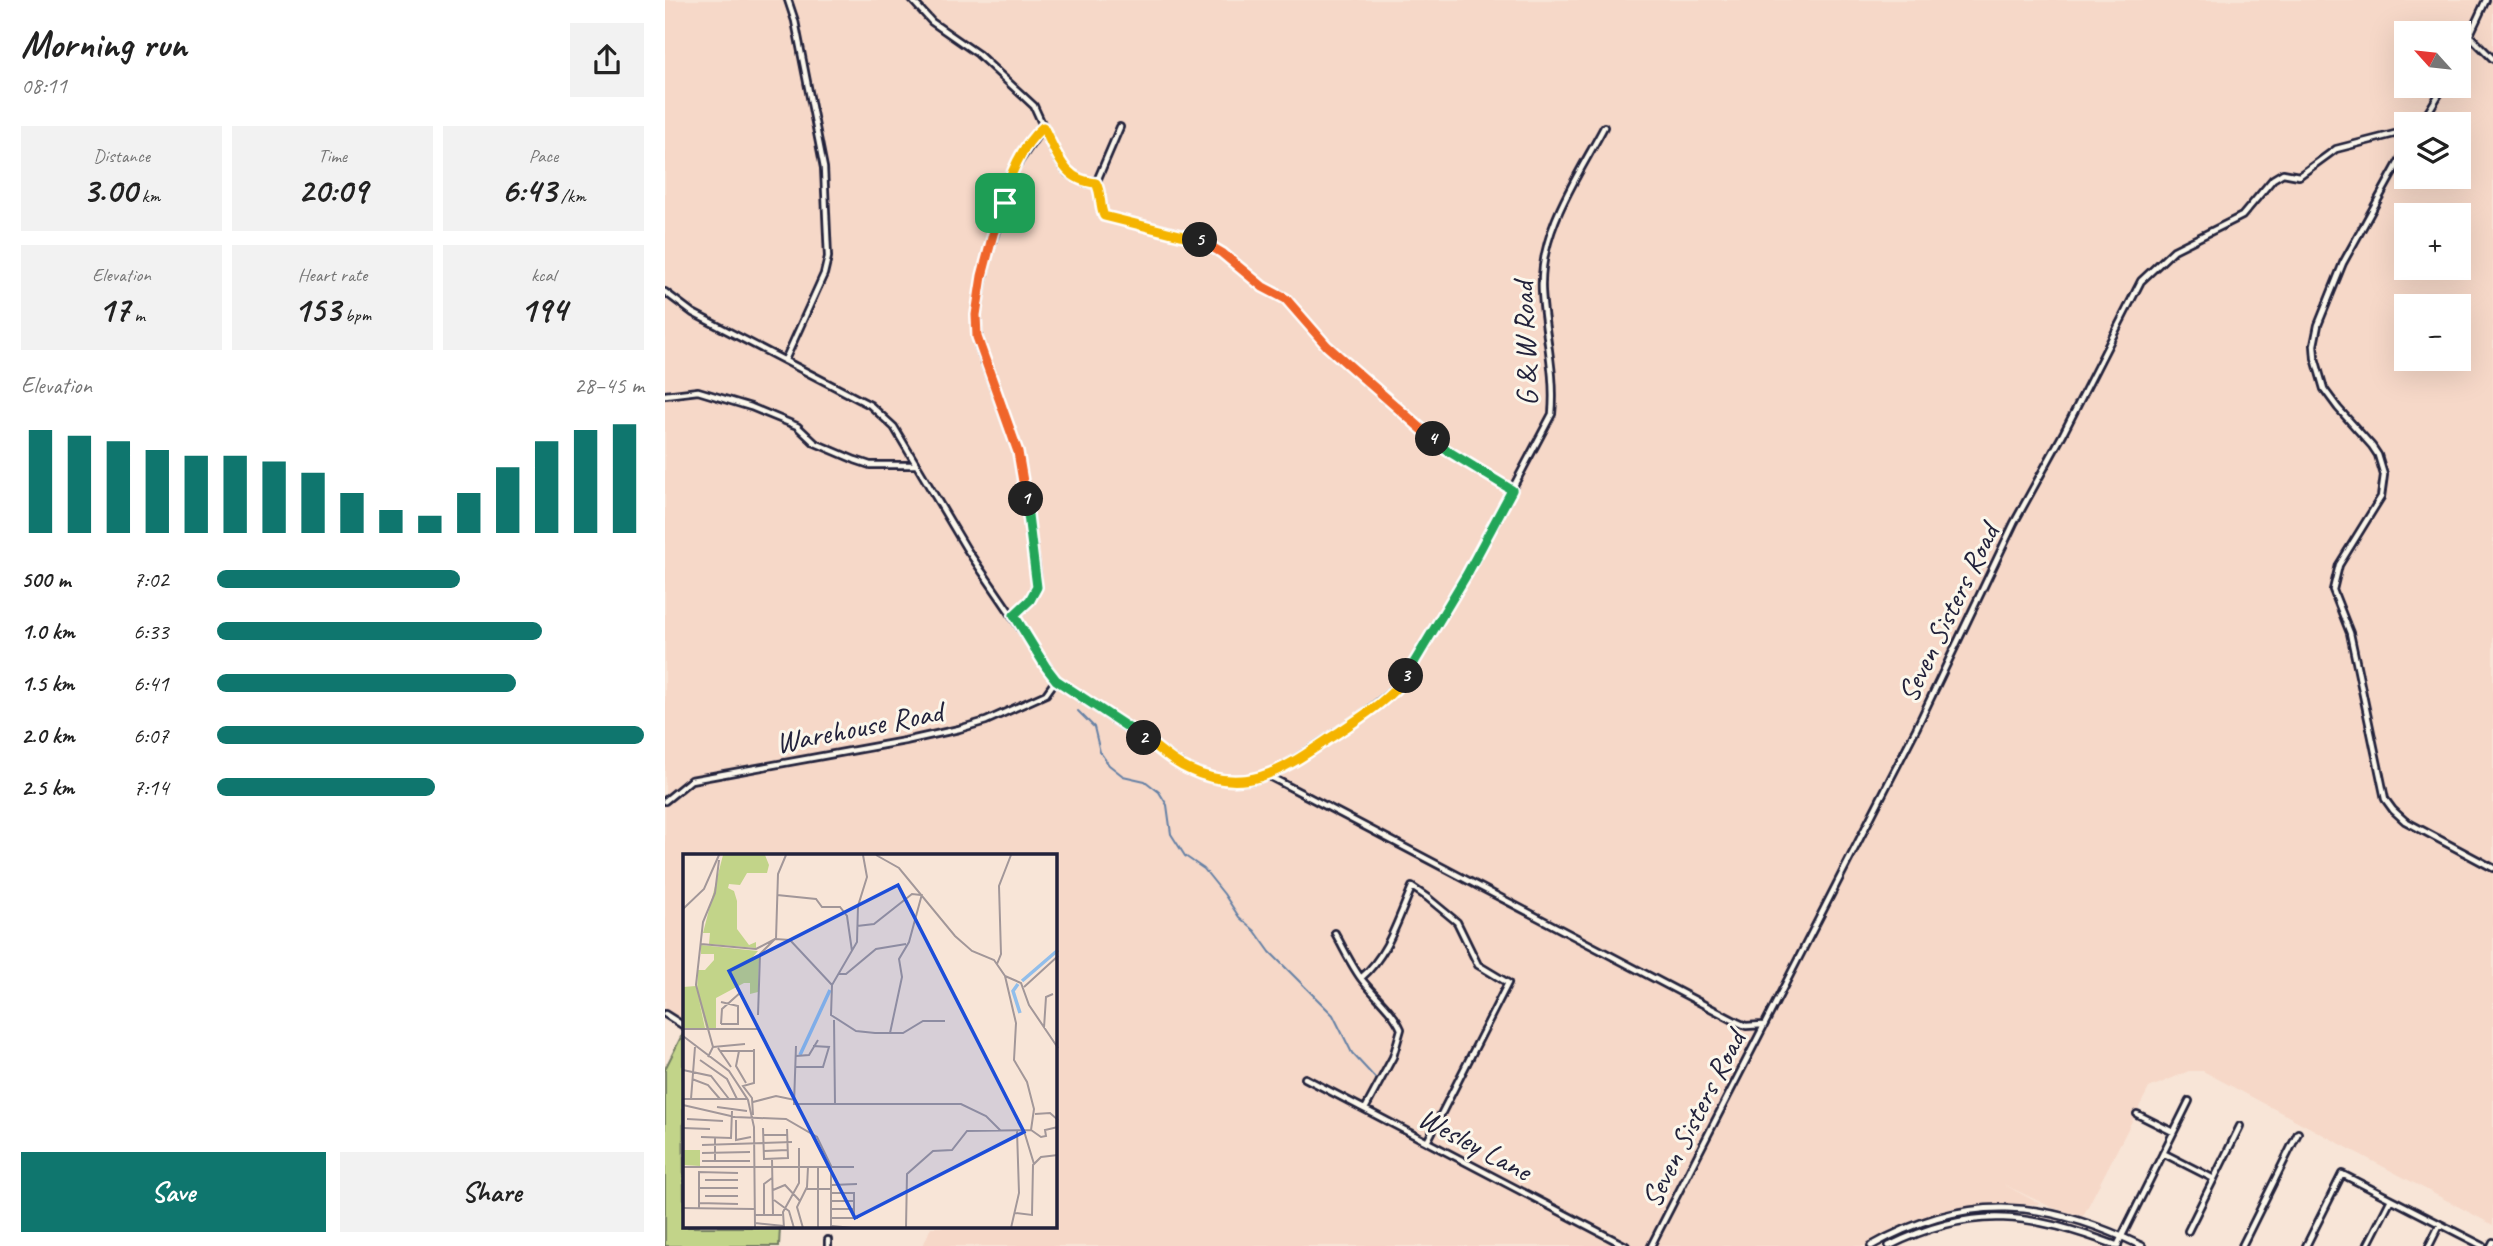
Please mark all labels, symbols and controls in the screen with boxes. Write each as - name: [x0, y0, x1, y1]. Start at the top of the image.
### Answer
- text: Morning run: [21, 21, 187, 68]
- north arrow: [2394, 21, 2471, 98]
- map controls: [2394, 21, 2471, 371]
- button: share: [570, 23, 644, 97]
- text: 08:11: [21, 71, 67, 100]
- button: layers: [2394, 112, 2471, 189]
- text: Distance: [93, 144, 150, 168]
- text: Time: [318, 144, 347, 168]
- text: Pace: [529, 144, 558, 168]
- text: 3.00: [83, 168, 137, 213]
- text: 20:09: [298, 168, 367, 213]
- text: 6:43: [501, 168, 556, 213]
- pin: [975, 173, 1035, 233]
- text: km: [137, 184, 160, 208]
- text: /km: [556, 184, 586, 208]
- icon: arrive: [986, 184, 1024, 222]
- button: +: [2394, 203, 2471, 280]
- pin: 5: [1183, 222, 1217, 258]
- text: 5: [1195, 227, 1204, 251]
- text: Elevation: [92, 263, 151, 287]
- text: Heart rate: [298, 263, 367, 287]
- text: kcal: [531, 263, 556, 287]
- street label: G & W Road: [1504, 277, 1546, 407]
- text: 17: [98, 287, 130, 332]
- text: 153: [294, 287, 341, 332]
- text: 194: [520, 287, 567, 332]
- button: −: [2394, 294, 2471, 371]
- text: m: [130, 303, 145, 327]
- text: bpm: [341, 303, 371, 327]
- text: Elevation: [21, 371, 92, 400]
- text: 28–45 m: [574, 371, 644, 400]
- pin: 4: [1415, 422, 1451, 457]
- text: 4: [1428, 426, 1437, 450]
- pin: 1: [1009, 482, 1043, 516]
- text: 1: [1021, 486, 1030, 510]
- street label: Seven Sisters Road: [1889, 514, 2009, 708]
- text: 500 m: [21, 565, 70, 594]
- text: 7:02: [133, 565, 169, 594]
- text: 1.0 km: [21, 617, 75, 646]
- text: 6:33: [133, 617, 169, 646]
- pin: 3: [1389, 658, 1423, 694]
- text: 3: [1401, 663, 1410, 687]
- text: 1.5 km: [21, 669, 74, 698]
- text: 6:41: [133, 669, 169, 698]
- street label: Warehouse Road: [772, 691, 950, 762]
- pin: 2: [1127, 720, 1161, 756]
- text: 2.0 km: [21, 721, 75, 750]
- text: 6:07: [133, 721, 169, 750]
- text: 2: [1139, 725, 1148, 749]
- text: 2.5 km: [21, 773, 74, 802]
- text: 7:14: [133, 773, 169, 802]
- inset map: [683, 854, 1057, 1228]
- street label: Seven Sisters Road: [1632, 1021, 1756, 1214]
- street label: Wesley Lane: [1412, 1098, 1540, 1191]
- button: Save: [21, 1152, 326, 1232]
- button: Share: [340, 1152, 644, 1232]

